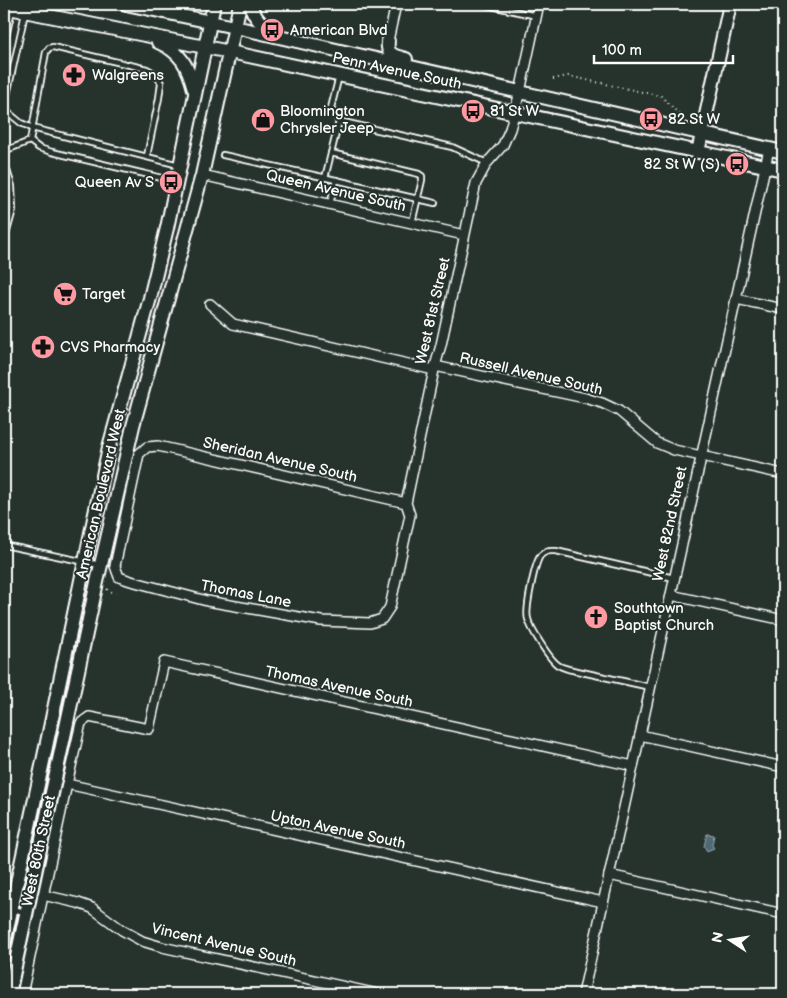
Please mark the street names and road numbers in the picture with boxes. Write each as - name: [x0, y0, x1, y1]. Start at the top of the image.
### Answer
- street label: Penn Avenue South: [331, 48, 463, 94]
- street label: Queen Avenue South: [264, 166, 408, 216]
- street label: West 81st Street: [411, 255, 455, 366]
- street label: Russell Avenue South: [458, 348, 604, 400]
- street label: American Boulevard West: [72, 407, 130, 581]
- street label: Sheridan Avenue South: [201, 433, 359, 487]
- street label: West 82nd Street: [649, 464, 692, 583]
- street label: Thomas Lane: [199, 576, 293, 612]
- street label: Thomas Avenue South: [263, 662, 415, 712]
- street label: West 80th Street: [18, 793, 60, 908]
- street label: Upton Avenue South: [269, 806, 407, 854]
- street label: Vincent Avenue South: [150, 919, 298, 971]

